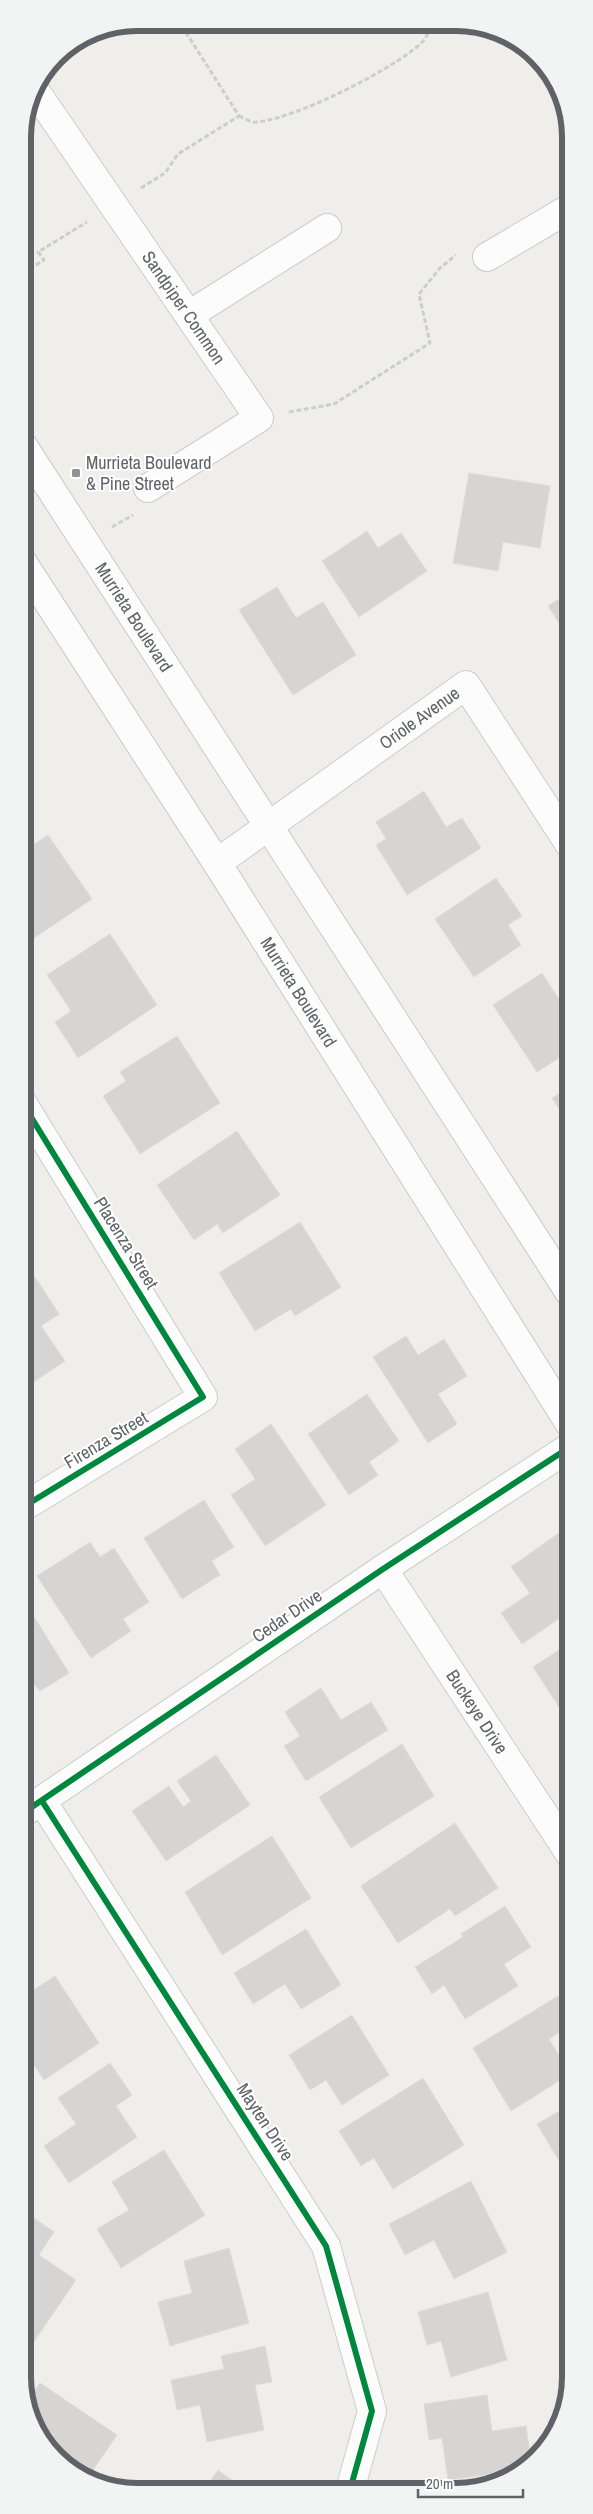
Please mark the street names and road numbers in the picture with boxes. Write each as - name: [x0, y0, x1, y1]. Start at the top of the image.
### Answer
- street label: Sandpiper Common: [136, 246, 232, 369]
- street label: Murrieta Boulevard: [90, 558, 179, 677]
- street label: Oriole Avenue: [374, 680, 465, 755]
- street label: Murrieta Boulevard: [255, 932, 343, 1052]
- street label: Placenza Street: [88, 1192, 165, 1294]
- street label: Firenza Street: [59, 1405, 152, 1474]
- street label: Cedar Drive: [247, 1583, 327, 1648]
- street label: Buckeye Drive: [440, 1665, 514, 1759]
- street label: Mayten Drive: [231, 2078, 300, 2165]

